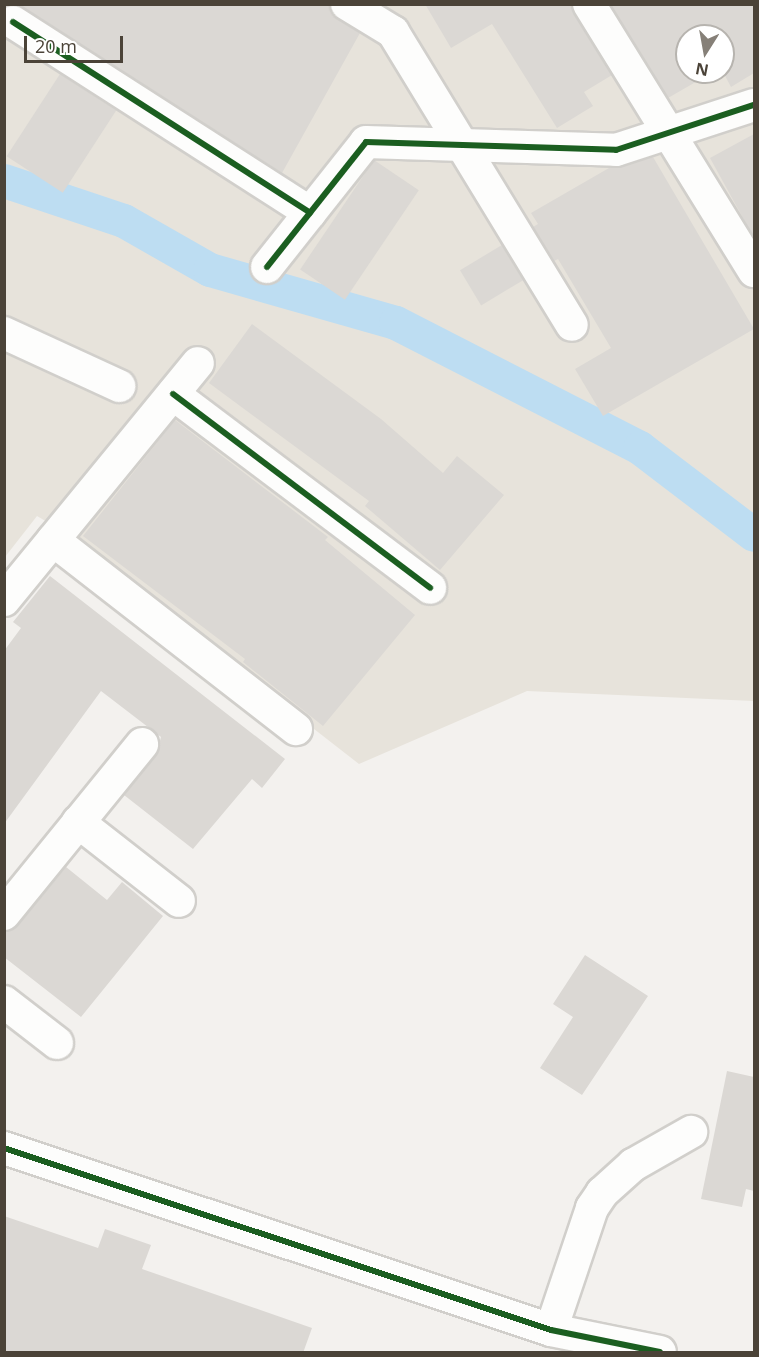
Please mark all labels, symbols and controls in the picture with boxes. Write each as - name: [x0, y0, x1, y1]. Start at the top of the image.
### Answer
- scale bar: [27, 24, 126, 62]
- north arrow: [675, 24, 735, 84]
- text: 20 m: [35, 34, 77, 58]
- text: N: [693, 58, 710, 82]

